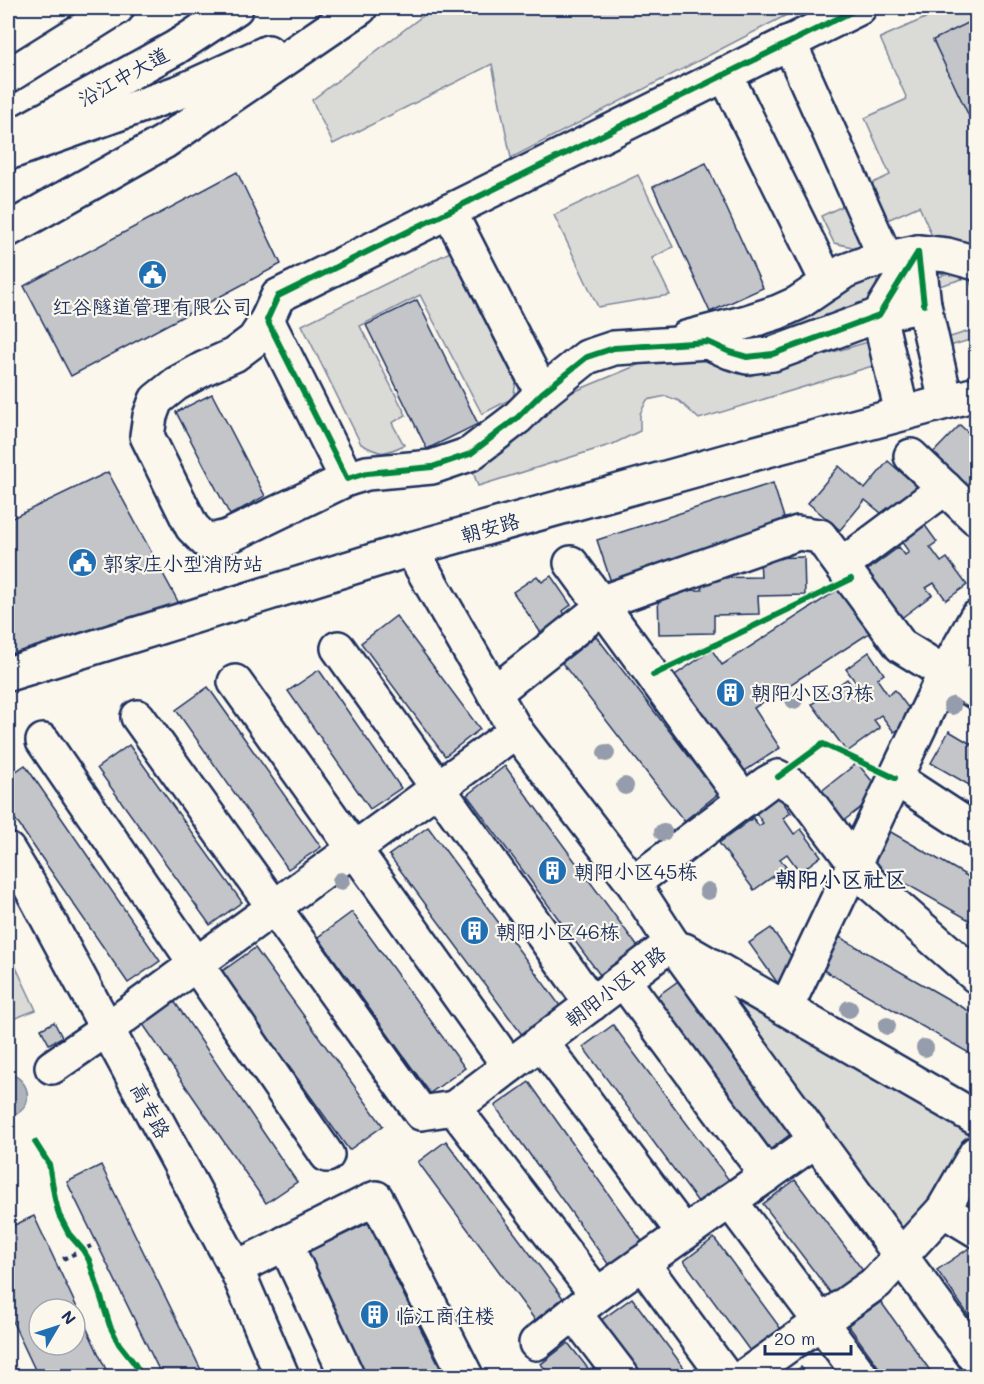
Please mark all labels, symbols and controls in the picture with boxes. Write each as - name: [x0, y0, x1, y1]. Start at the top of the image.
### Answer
- street label: 沿江中大道: [73, 40, 173, 112]
- public building icon: 红谷隧道管理有限公司: [136, 259, 168, 291]
- place label: 红谷隧道管理有限公司: [52, 293, 252, 319]
- street label: 朝安路: [458, 506, 523, 548]
- public building icon: 郭家庄小型消防站: [66, 547, 98, 579]
- place label: 郭家庄小型消防站: [103, 550, 263, 576]
- building icon: 朝阳小区37栋: [714, 676, 746, 708]
- place label: 朝阳小区37栋: [751, 679, 874, 705]
- building icon: 朝阳小区45栋: [537, 855, 569, 887]
- place label: 朝阳小区45栋: [574, 858, 697, 884]
- district label: 朝阳小区社区: [775, 864, 907, 893]
- building icon: 朝阳小区46栋: [459, 915, 491, 947]
- place label: 朝阳小区46栋: [496, 918, 620, 944]
- street label: 朝阳小区中路: [559, 939, 672, 1032]
- street label: 高专路: [125, 1077, 177, 1143]
- north arrow: [27, 1297, 87, 1357]
- building icon: 临江商住楼: [358, 1299, 390, 1331]
- place label: 临江商住楼: [395, 1302, 495, 1328]
- text: N: [57, 1306, 81, 1329]
- scale bar: [765, 1318, 850, 1356]
- text: 20 m: [774, 1326, 815, 1350]

